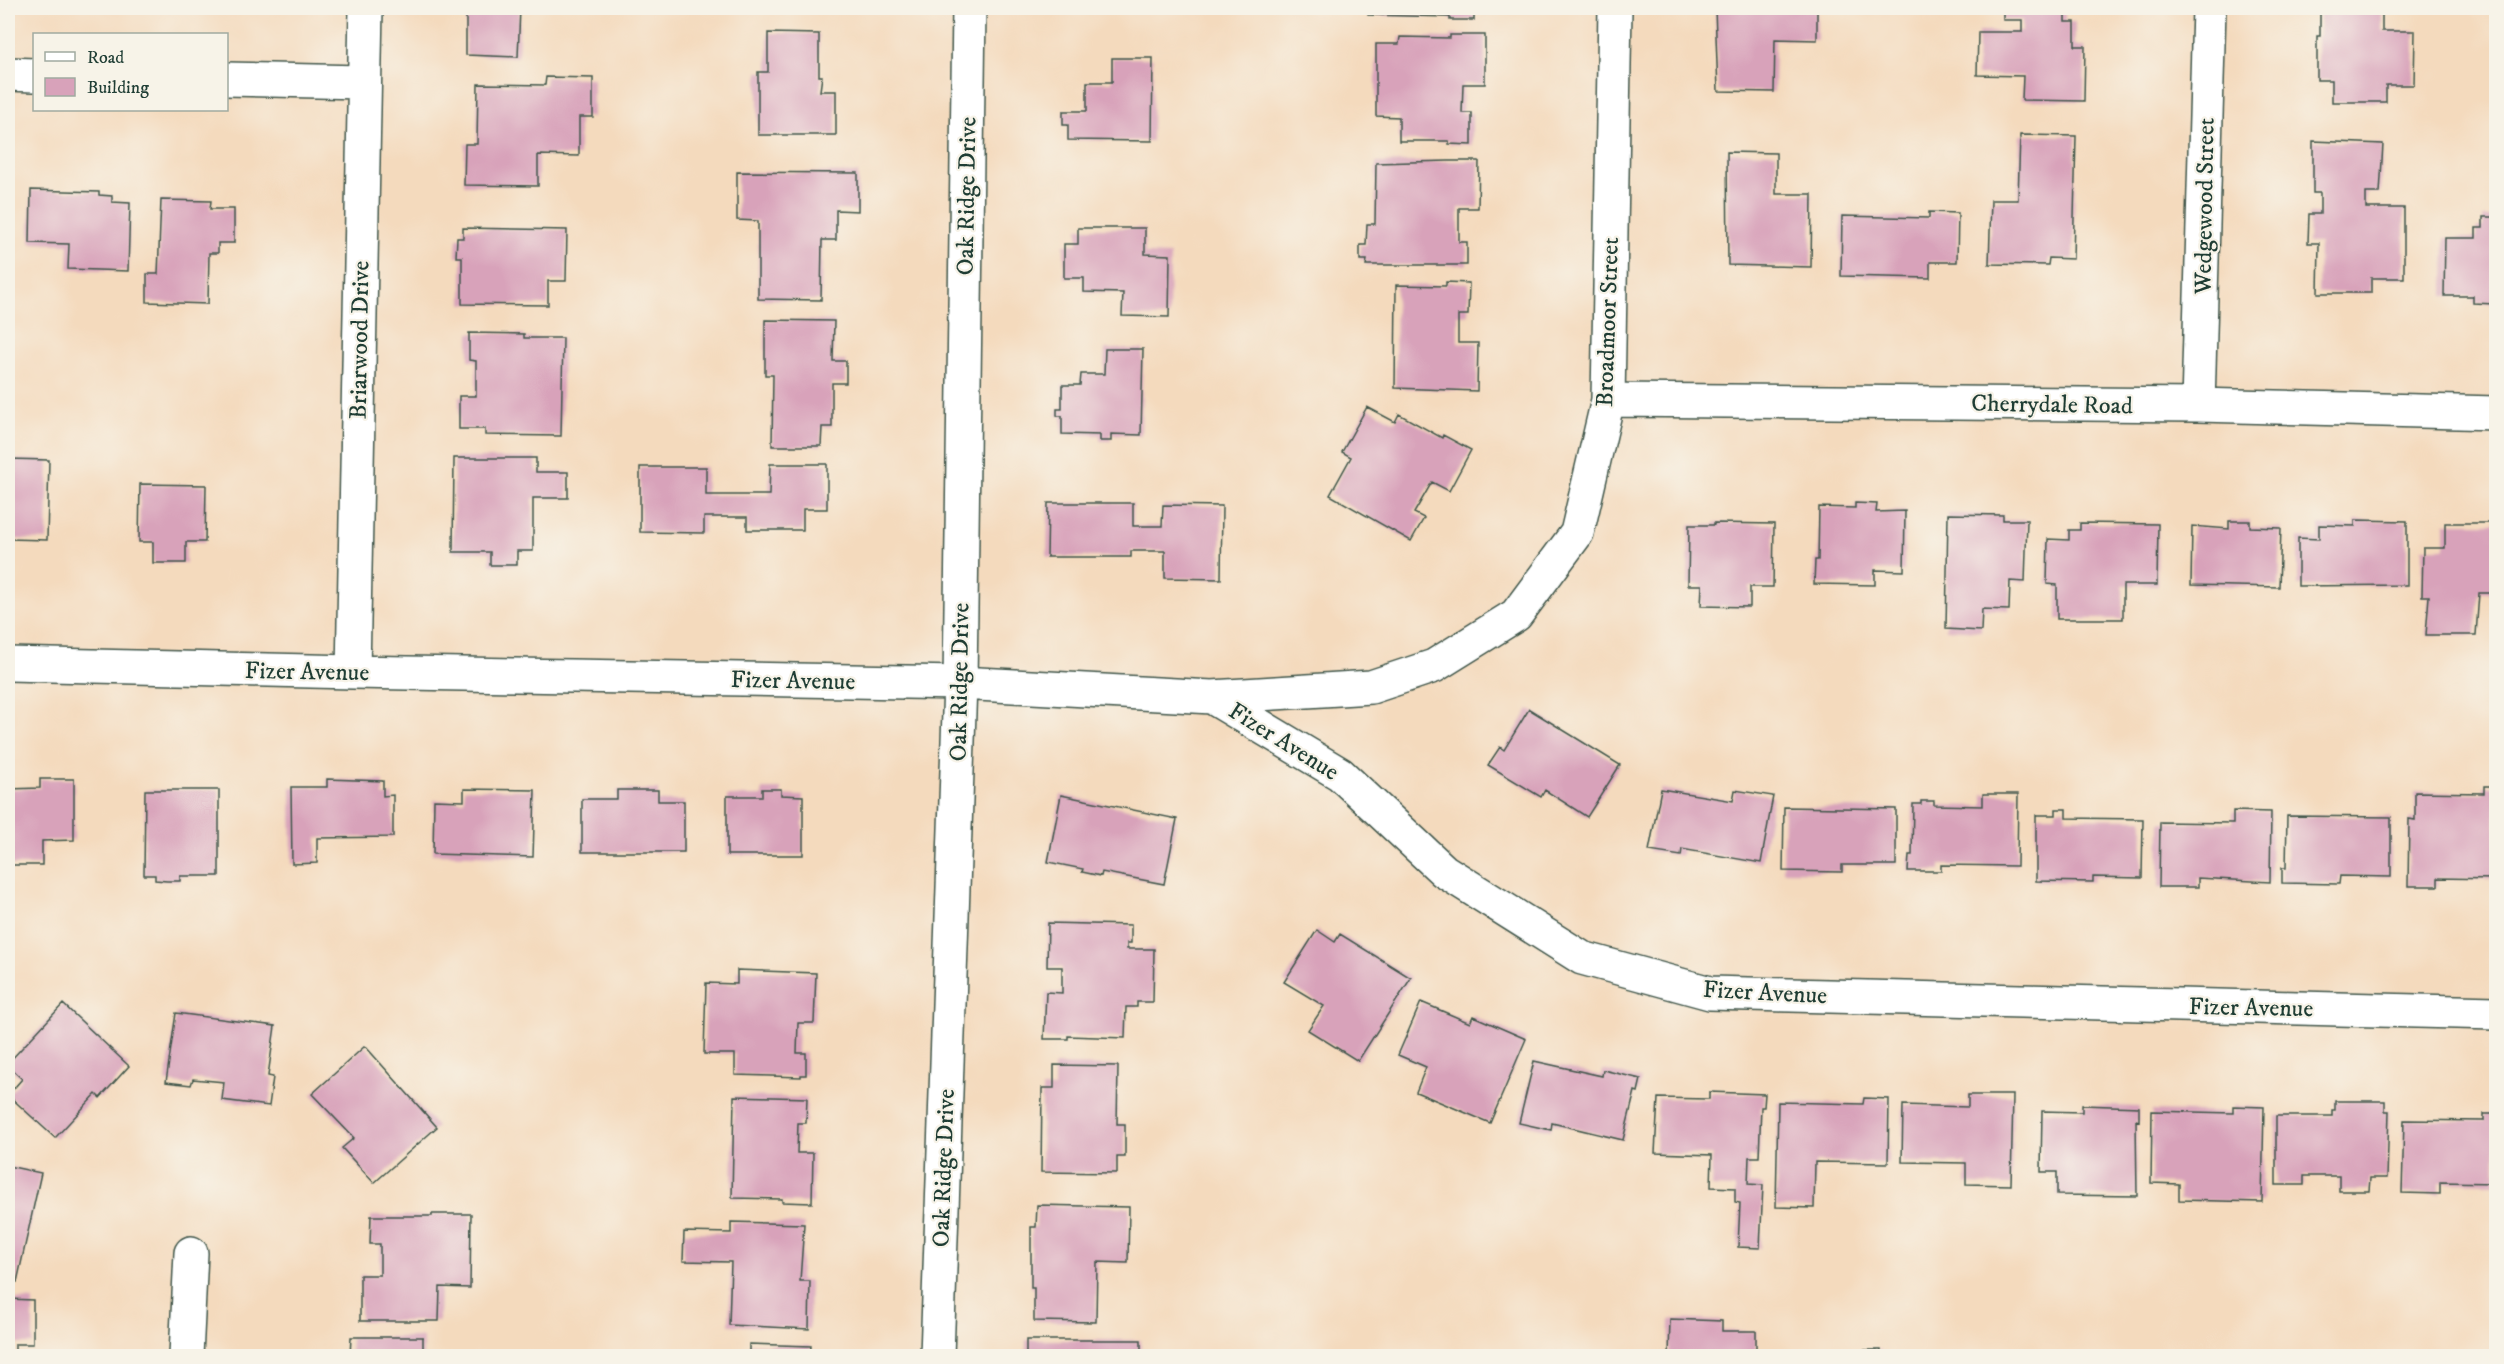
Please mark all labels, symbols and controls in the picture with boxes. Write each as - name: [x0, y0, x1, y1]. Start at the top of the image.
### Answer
- legend: [33, 33, 228, 111]
- text: Road: [87, 47, 124, 69]
- text: Building: [87, 77, 149, 99]
- street label: Oak Ridge Drive: [951, 116, 983, 276]
- street label: Wedgewood Street: [2188, 117, 2222, 296]
- street label: Broadmoor Street: [1590, 236, 1626, 407]
- street label: Briarwood Drive: [344, 260, 376, 420]
- street label: Cherrydale Road: [1971, 389, 2133, 421]
- street label: Oak Ridge Drive: [944, 602, 976, 762]
- street label: Fizer Avenue: [244, 656, 370, 688]
- street label: Fizer Avenue: [730, 665, 856, 697]
- street label: Fizer Avenue: [1223, 696, 1344, 788]
- street label: Fizer Avenue: [1702, 975, 1828, 1011]
- street label: Fizer Avenue: [2188, 992, 2314, 1024]
- street label: Oak Ridge Drive: [926, 1088, 962, 1248]

